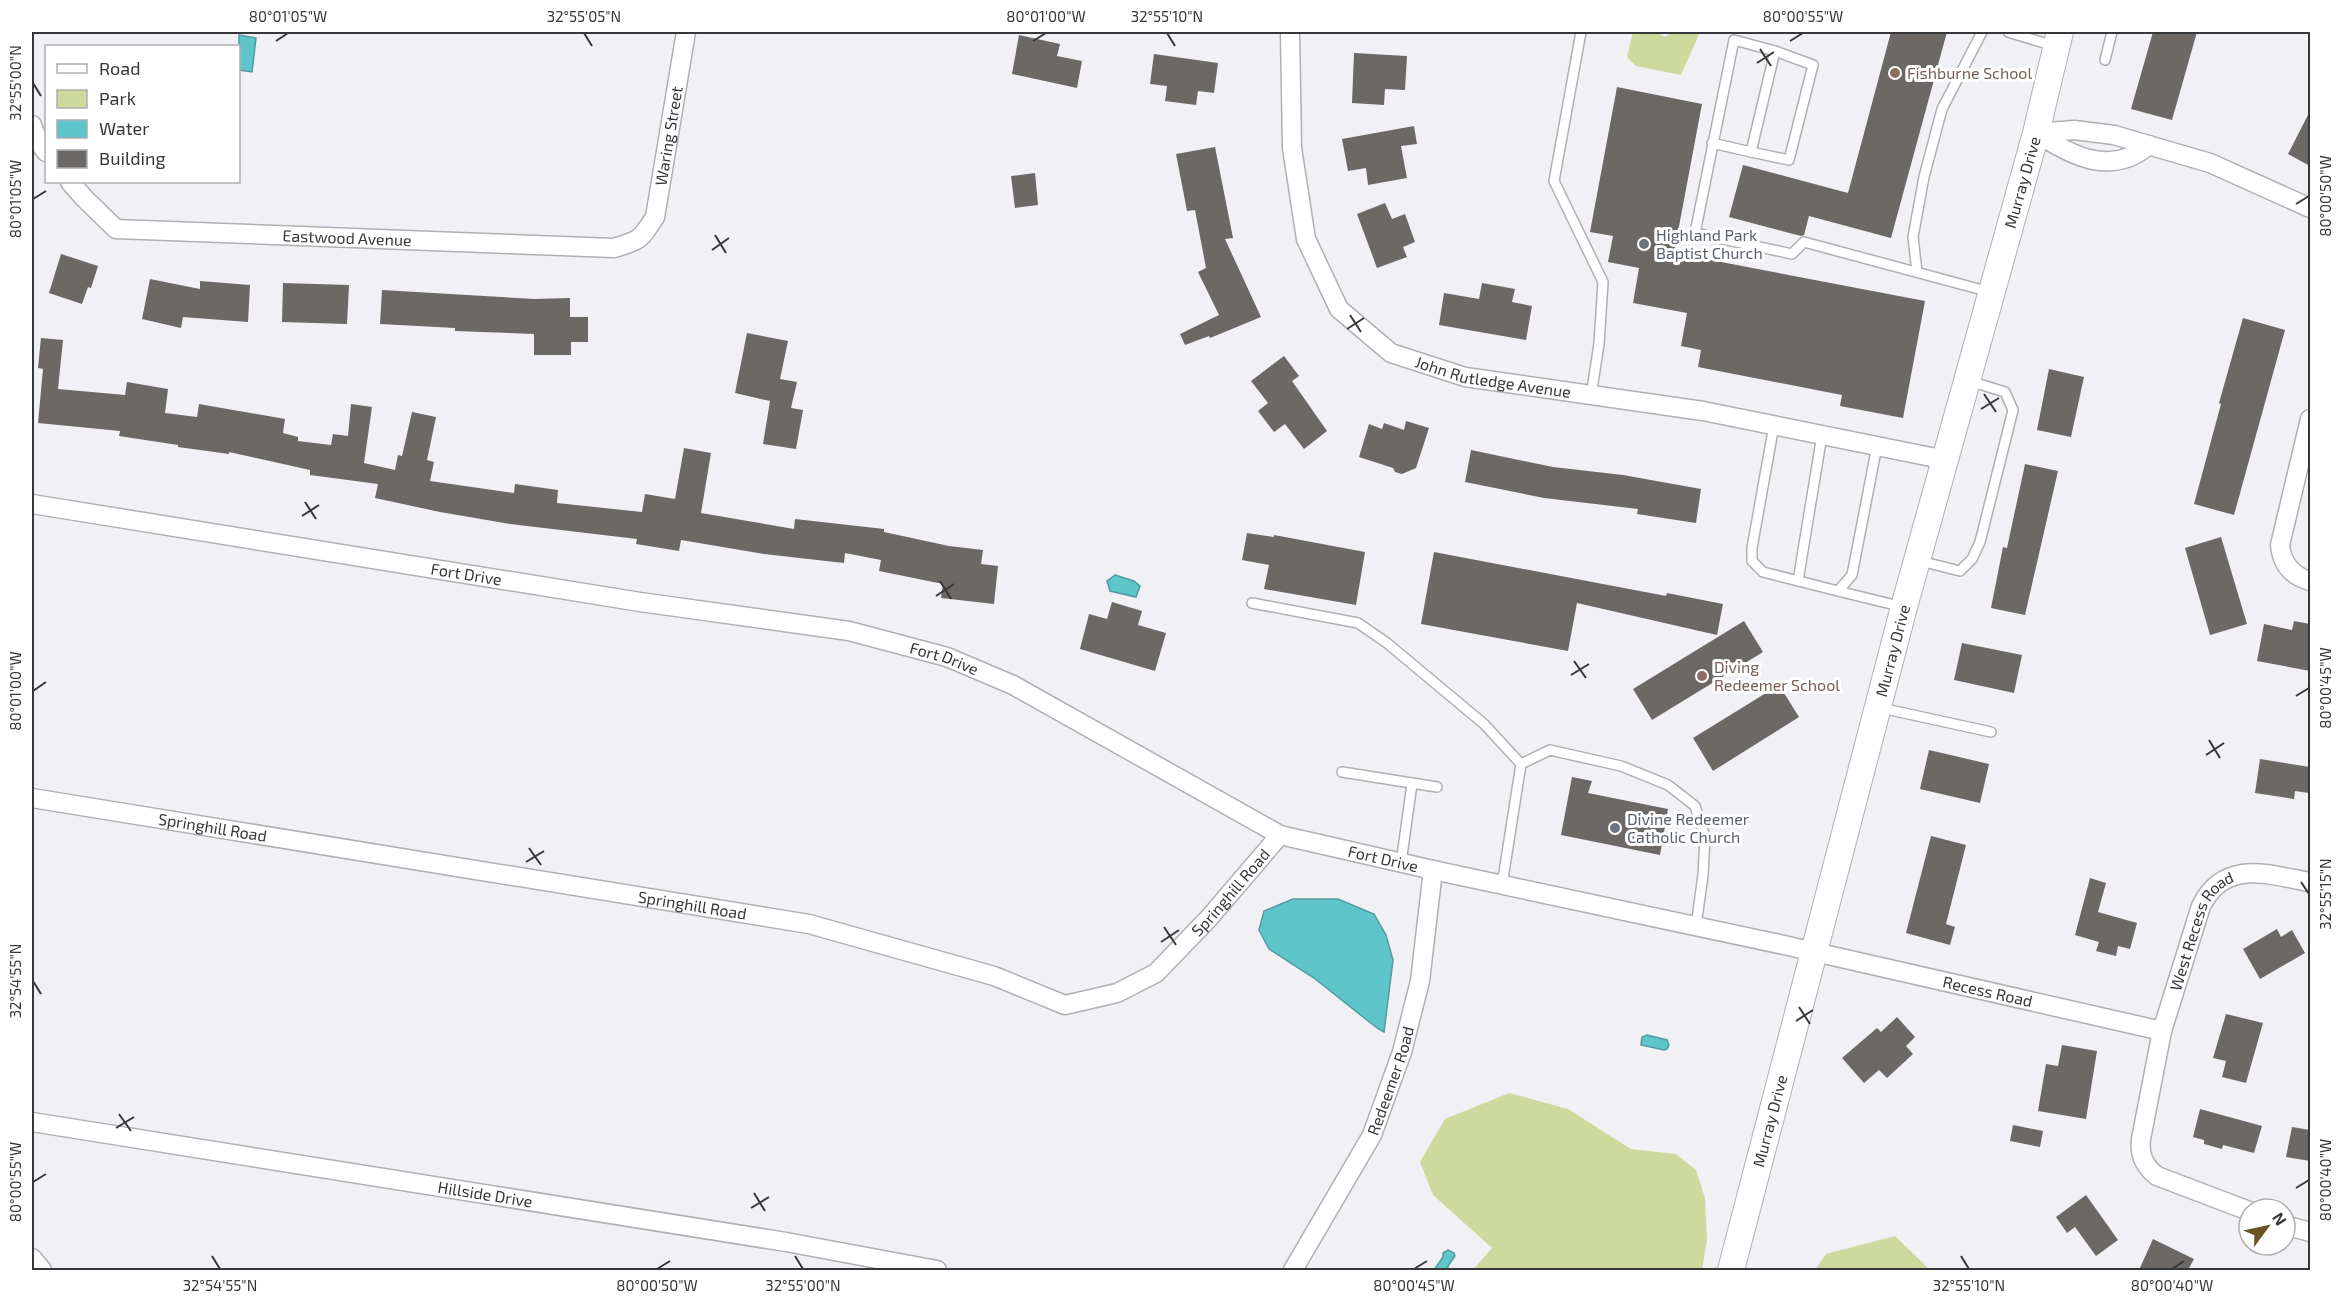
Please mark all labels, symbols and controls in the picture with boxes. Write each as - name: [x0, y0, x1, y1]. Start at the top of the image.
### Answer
- text: 80°01'05"W: [249, 7, 327, 25]
- text: 32°55'05"N: [547, 7, 621, 25]
- text: 80°01'00"W: [1006, 7, 1086, 25]
- text: 32°55'10"N: [1131, 7, 1203, 25]
- text: 80°00'55"W: [1763, 7, 1843, 25]
- text: 32°55'00"N: [6, 45, 24, 121]
- legend: [45, 45, 240, 183]
- text: Road: [99, 57, 140, 79]
- place label: Fishburne School: [1907, 63, 2032, 82]
- marker: Fishburne School: [1888, 66, 1902, 80]
- street label: Waring Street: [650, 85, 686, 187]
- text: Park: [99, 87, 136, 109]
- text: Water: [99, 117, 149, 139]
- street label: Murray Drive: [2000, 134, 2044, 230]
- text: Building: [99, 147, 166, 169]
- text: 80°00'50"W: [2316, 155, 2334, 237]
- text: 80°01'05"W: [6, 160, 24, 238]
- street label: Eastwood Avenue: [282, 225, 412, 249]
- place label: Highland Park Baptist Church: [1656, 225, 1763, 262]
- marker: Highland Park Baptist Church: [1637, 237, 1651, 251]
- street label: John Rutledge Avenue: [1413, 352, 1572, 401]
- street label: Fort Drive: [430, 558, 503, 589]
- street label: Murray Drive: [1871, 602, 1913, 699]
- street label: Fort Drive: [908, 638, 982, 678]
- text: 80°00'45"W: [2316, 647, 2334, 729]
- text: 80°01'00"W: [6, 651, 24, 731]
- place label: Diving Redeemer School: [1714, 657, 1840, 694]
- marker: Diving Redeemer School: [1695, 669, 1709, 683]
- street label: Springhill Road: [157, 809, 268, 845]
- place label: Divine Redeemer Catholic Church: [1627, 809, 1750, 846]
- marker: Divine Redeemer Catholic Church: [1608, 821, 1622, 835]
- street label: Fort Drive: [1346, 841, 1420, 875]
- street label: Springhill Road: [1187, 844, 1273, 940]
- text: 32°55'15"N: [2316, 858, 2334, 930]
- street label: West Recess Road: [2165, 867, 2236, 993]
- street label: Springhill Road: [637, 886, 748, 923]
- text: 32°54'55"N: [6, 944, 24, 1018]
- street label: Recess Road: [1941, 971, 2035, 1010]
- street label: Redeemer Road: [1363, 1024, 1417, 1137]
- street label: Murray Drive: [1748, 1073, 1791, 1169]
- text: 80°00'40"W: [2316, 1139, 2334, 1221]
- text: 80°00'55"W: [6, 1142, 24, 1222]
- street label: Hillside Drive: [437, 1177, 534, 1211]
- north arrow: [2237, 1197, 2297, 1257]
- text: N: [2269, 1209, 2291, 1229]
- text: 32°54'55"N: [183, 1276, 257, 1294]
- text: 80°00'50"W: [616, 1276, 698, 1294]
- text: 32°55'00"N: [765, 1276, 841, 1294]
- text: 80°00'45"W: [1373, 1276, 1455, 1294]
- text: 32°55'10"N: [1933, 1276, 2005, 1294]
- text: 80°00'40"W: [2131, 1276, 2213, 1294]

